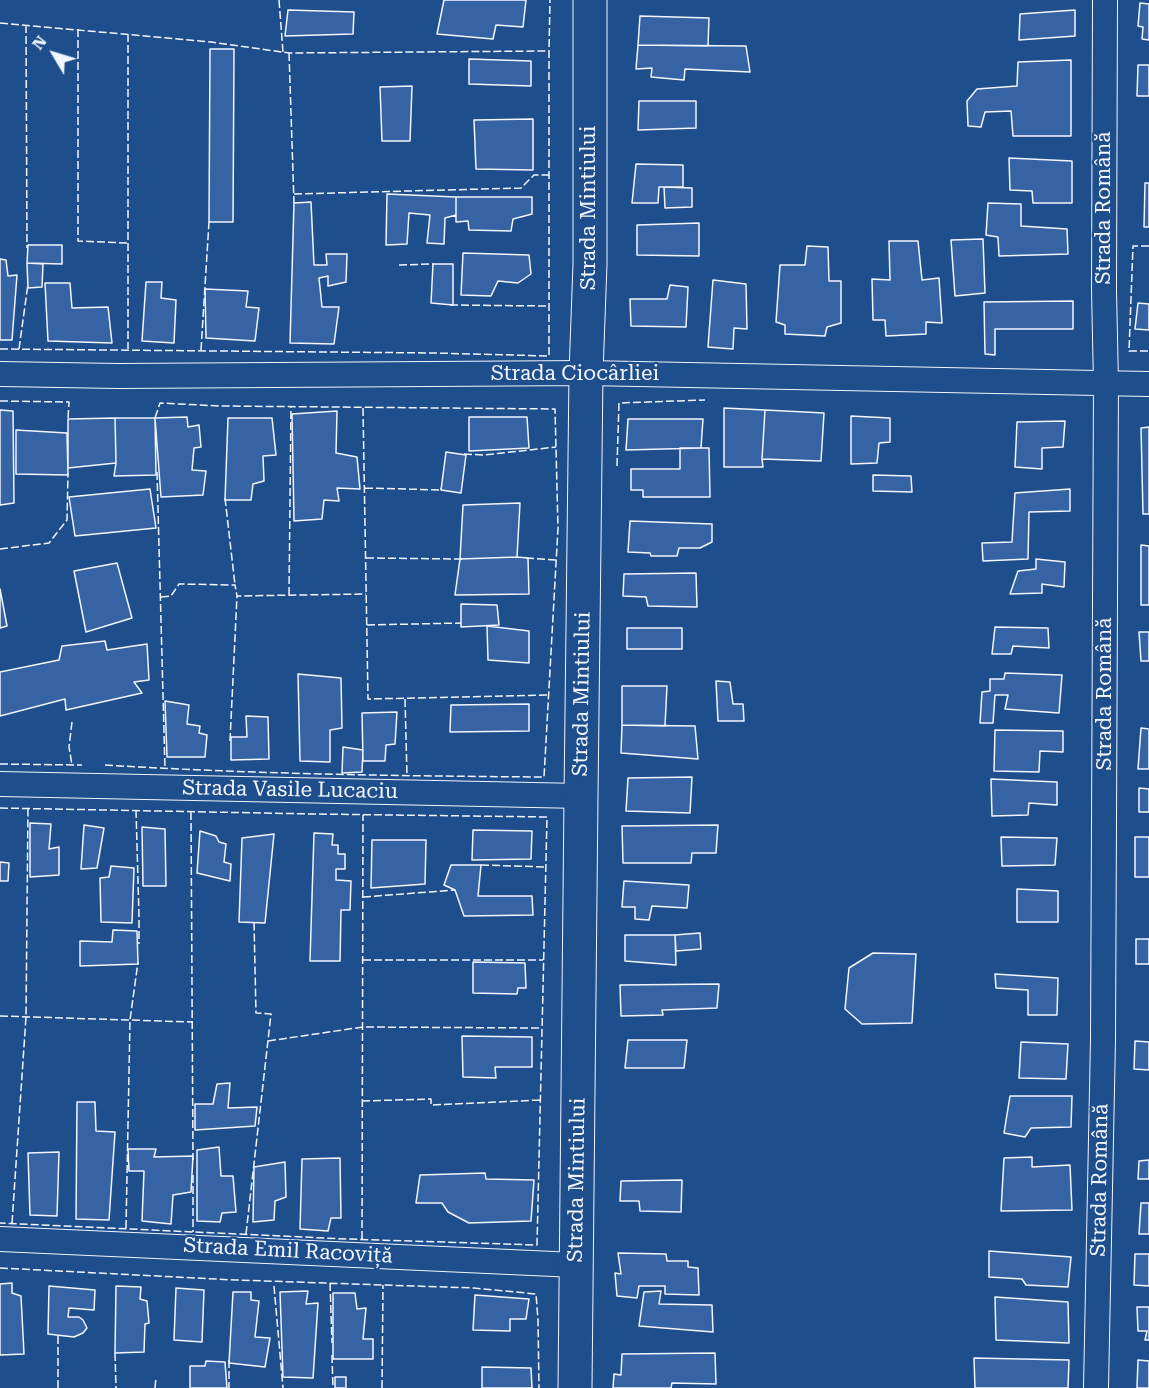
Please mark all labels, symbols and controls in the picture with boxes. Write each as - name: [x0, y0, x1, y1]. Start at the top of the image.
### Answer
- north arrow: [24, 24, 84, 84]
- text: N: [28, 32, 51, 53]
- street label: Strada Mintiului: [576, 126, 602, 290]
- street label: Strada Română: [1091, 131, 1117, 285]
- street label: Strada Ciocârliei: [491, 361, 659, 387]
- street label: Strada Mintiului: [568, 611, 596, 777]
- street label: Strada Română: [1092, 617, 1118, 771]
- street label: Strada Vasile Lucaciu: [182, 776, 398, 804]
- street label: Strada Mintiului: [563, 1097, 591, 1263]
- street label: Strada Română: [1086, 1103, 1114, 1257]
- street label: Strada Emil Racoviță: [183, 1233, 393, 1269]

